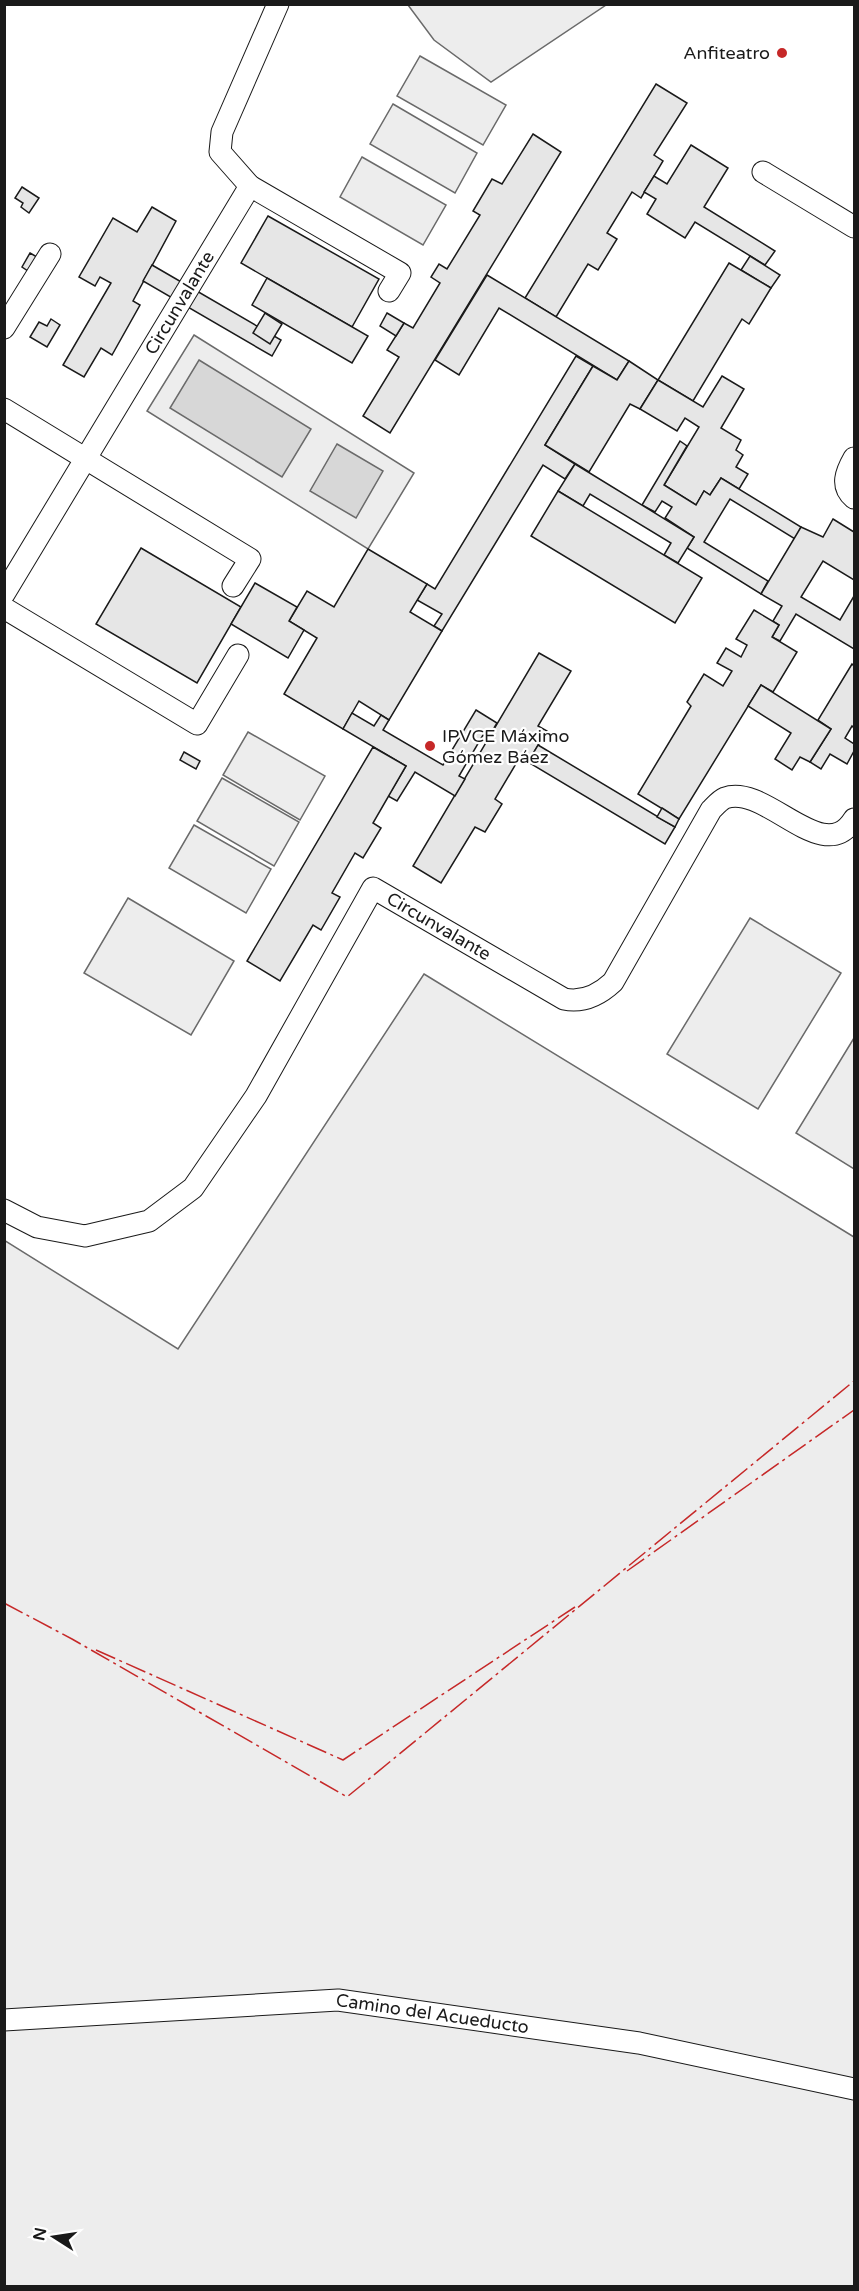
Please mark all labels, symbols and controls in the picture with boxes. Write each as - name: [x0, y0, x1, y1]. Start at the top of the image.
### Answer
- place label: Anfiteatro: [683, 42, 770, 64]
- marker: Anfiteatro: [775, 46, 789, 60]
- street label: Circunvalante: [140, 247, 219, 359]
- place label: IPVCE Máximo Gómez Báez: [442, 725, 569, 768]
- marker: IPVCE Máximo Gómez Báez: [423, 739, 437, 753]
- street label: Circunvalante: [383, 887, 495, 965]
- street label: Camino del Acueducto: [335, 1989, 530, 2038]
- north arrow: [24, 2207, 84, 2267]
- text: N: [29, 2226, 51, 2242]

